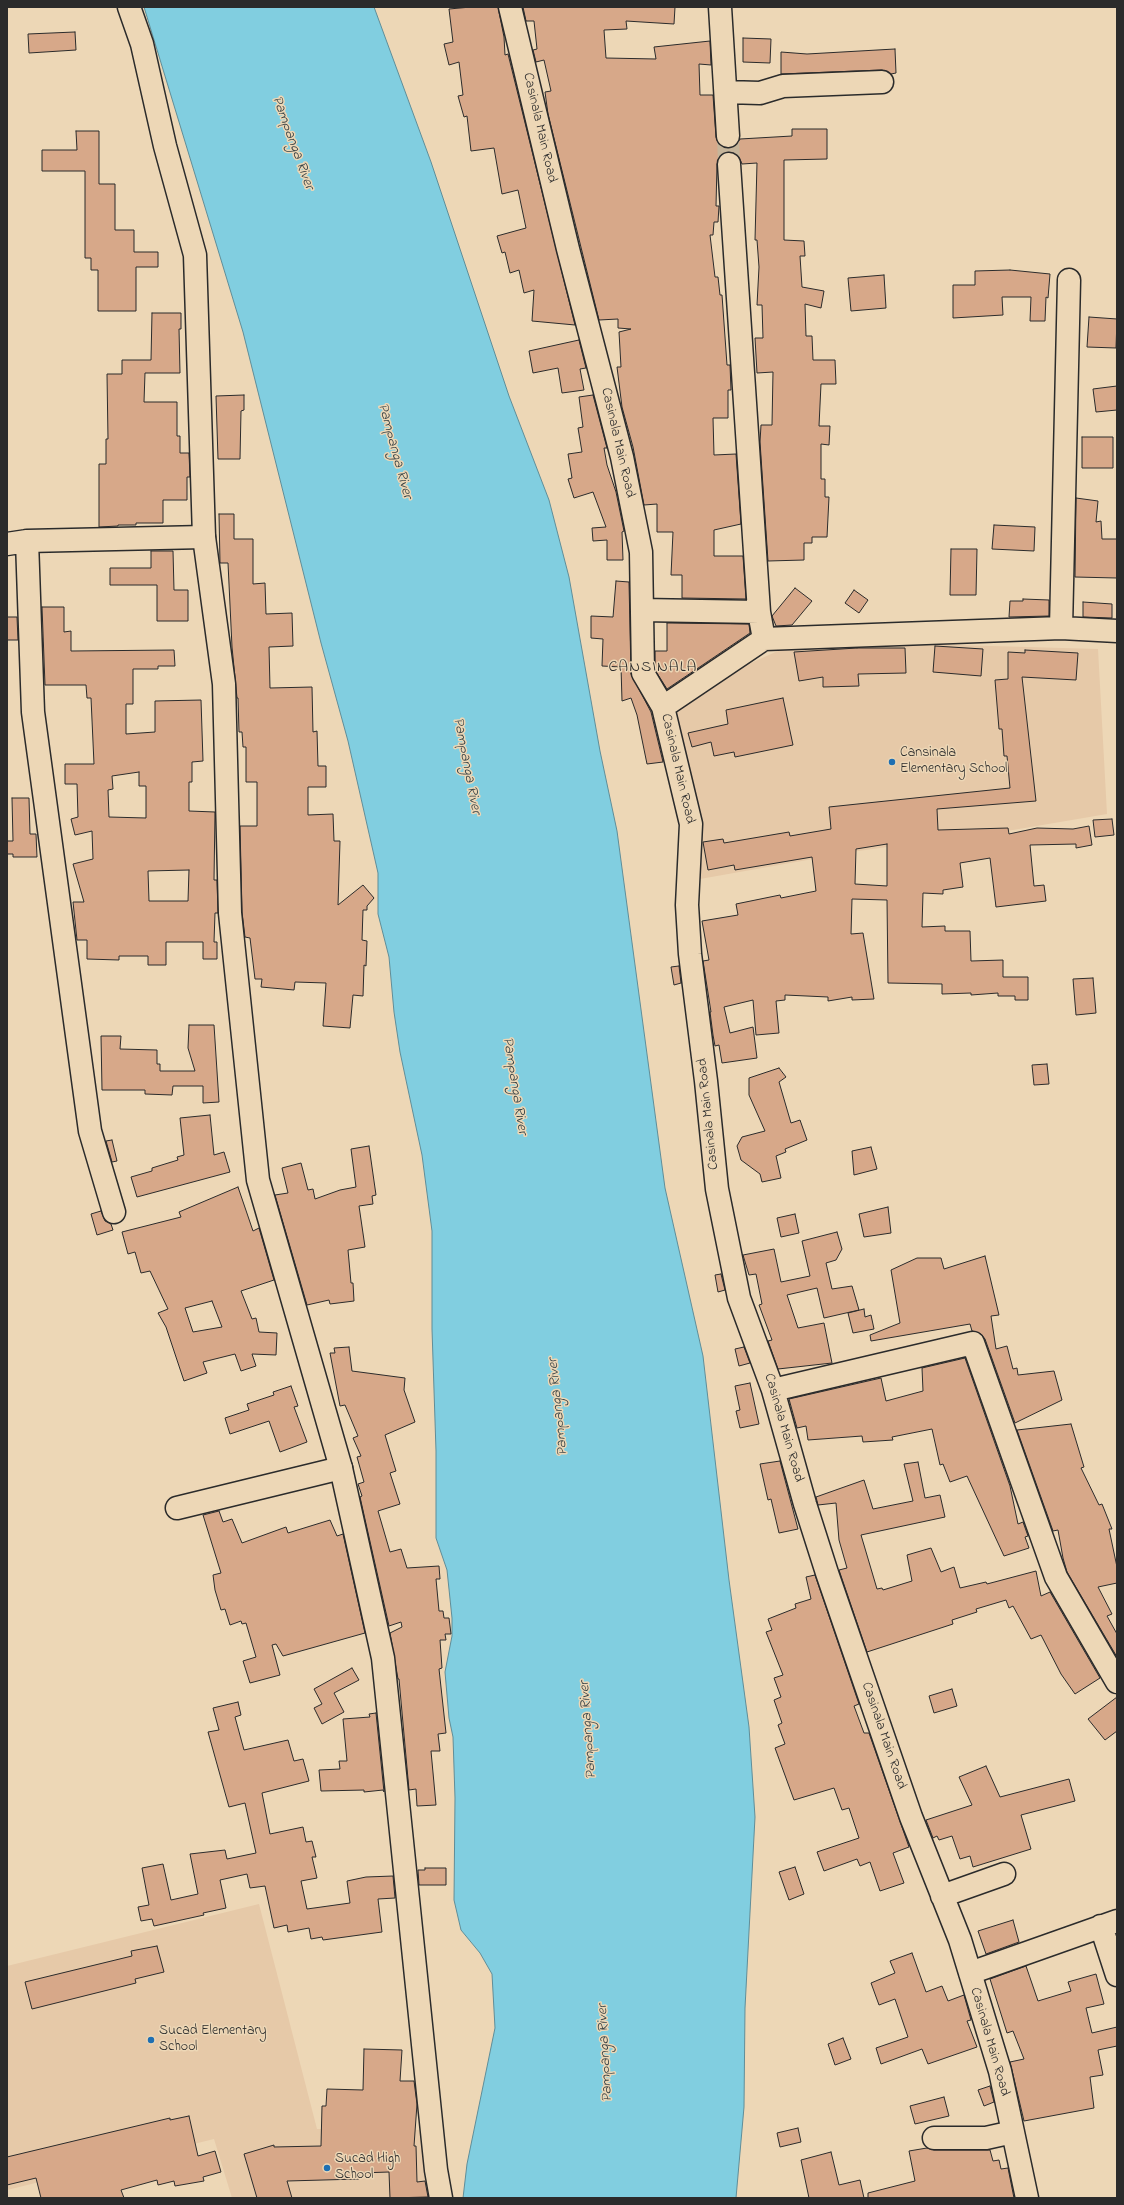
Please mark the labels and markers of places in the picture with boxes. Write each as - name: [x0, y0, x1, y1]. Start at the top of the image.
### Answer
- place label: Cansinala Elementary School: [900, 746, 1007, 778]
- marker: Cansinala Elementary School: [887, 757, 897, 767]
- place label: Sucad Elementary School: [159, 2024, 267, 2056]
- marker: Sucad Elementary School: [146, 2035, 156, 2045]
- place label: Sucad High School: [335, 2152, 400, 2184]
- marker: Sucad High School: [322, 2163, 332, 2173]

